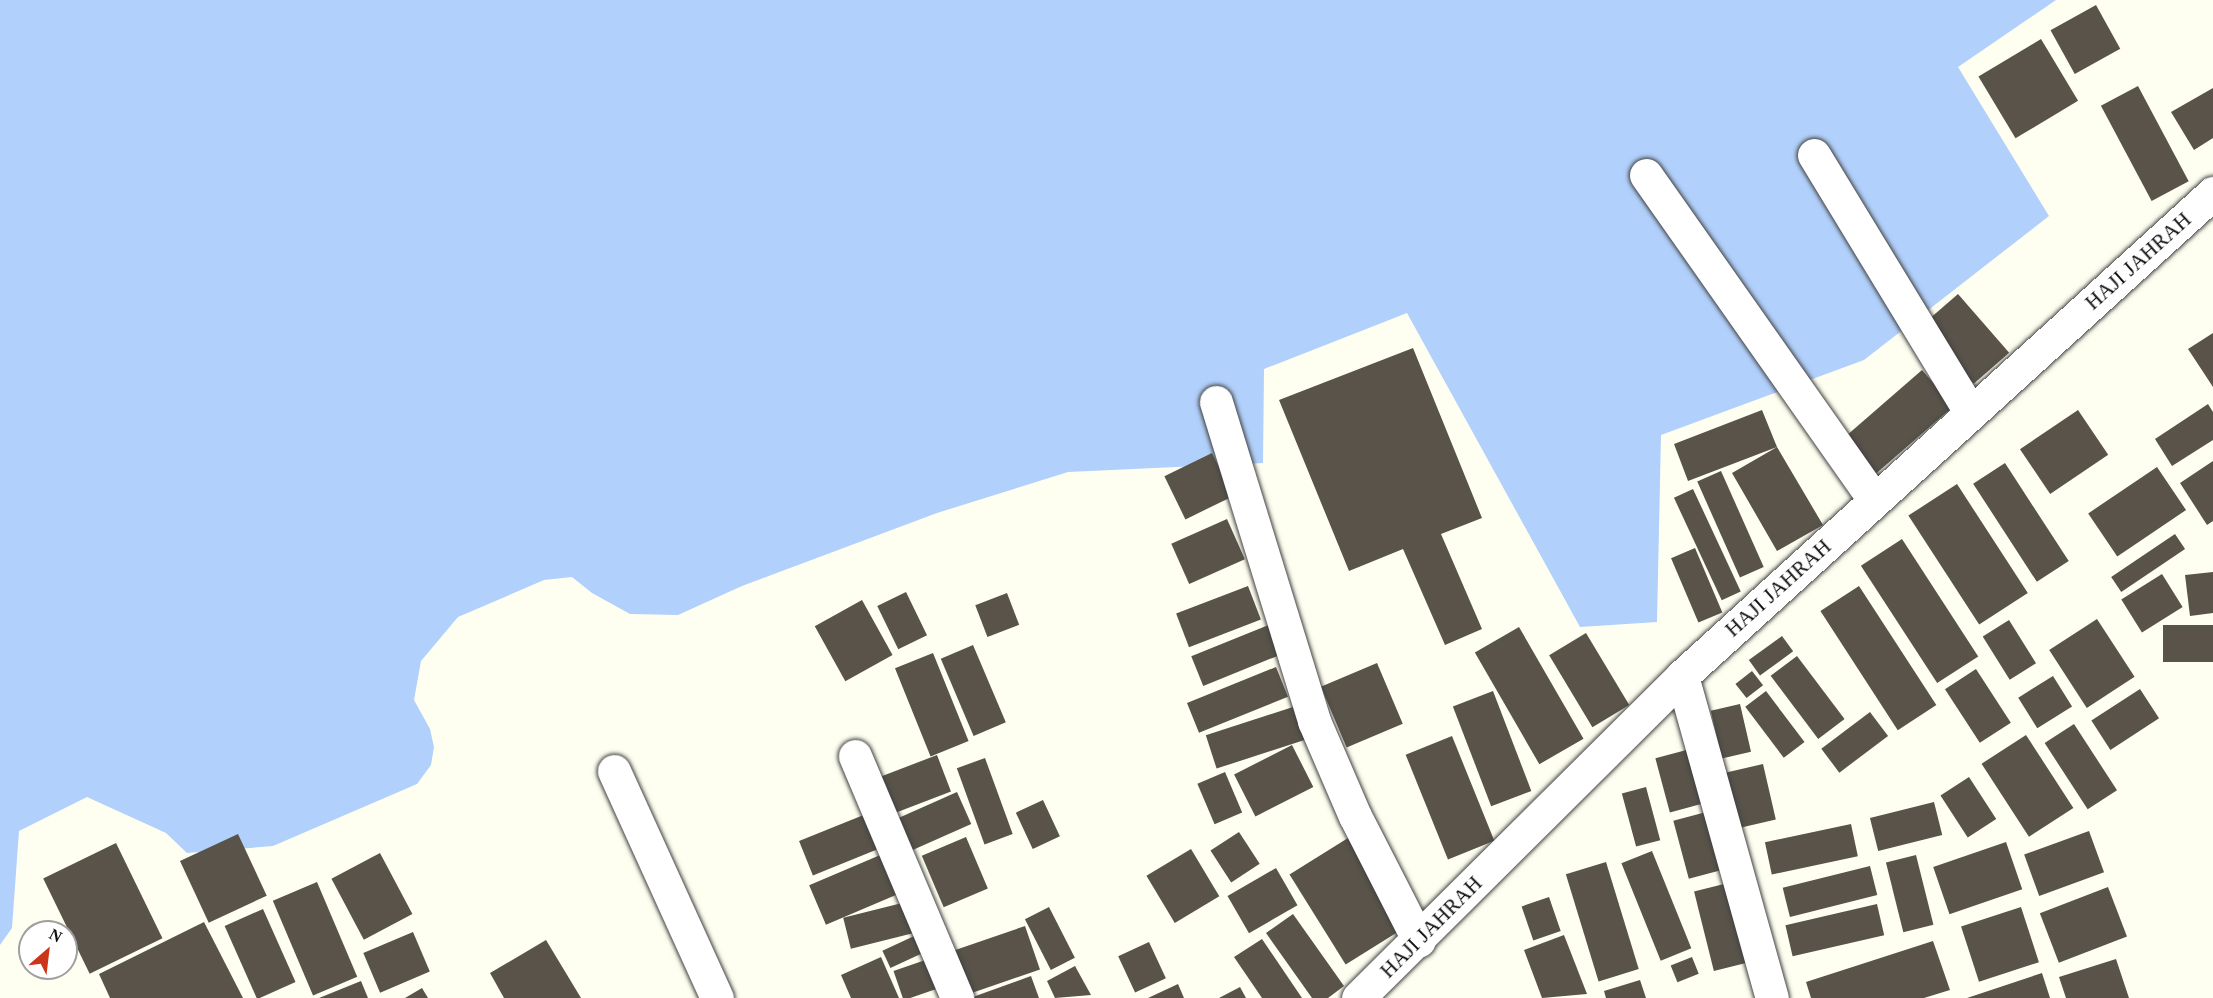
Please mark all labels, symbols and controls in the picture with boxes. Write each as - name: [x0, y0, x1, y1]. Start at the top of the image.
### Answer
- street label: HAJI JAHRAH: [2080, 207, 2196, 315]
- street label: HAJI JAHRAH: [1720, 534, 1836, 642]
- street label: HAJI JAHRAH: [1375, 871, 1487, 983]
- north arrow: [18, 920, 78, 980]
- text: N: [47, 925, 65, 946]

